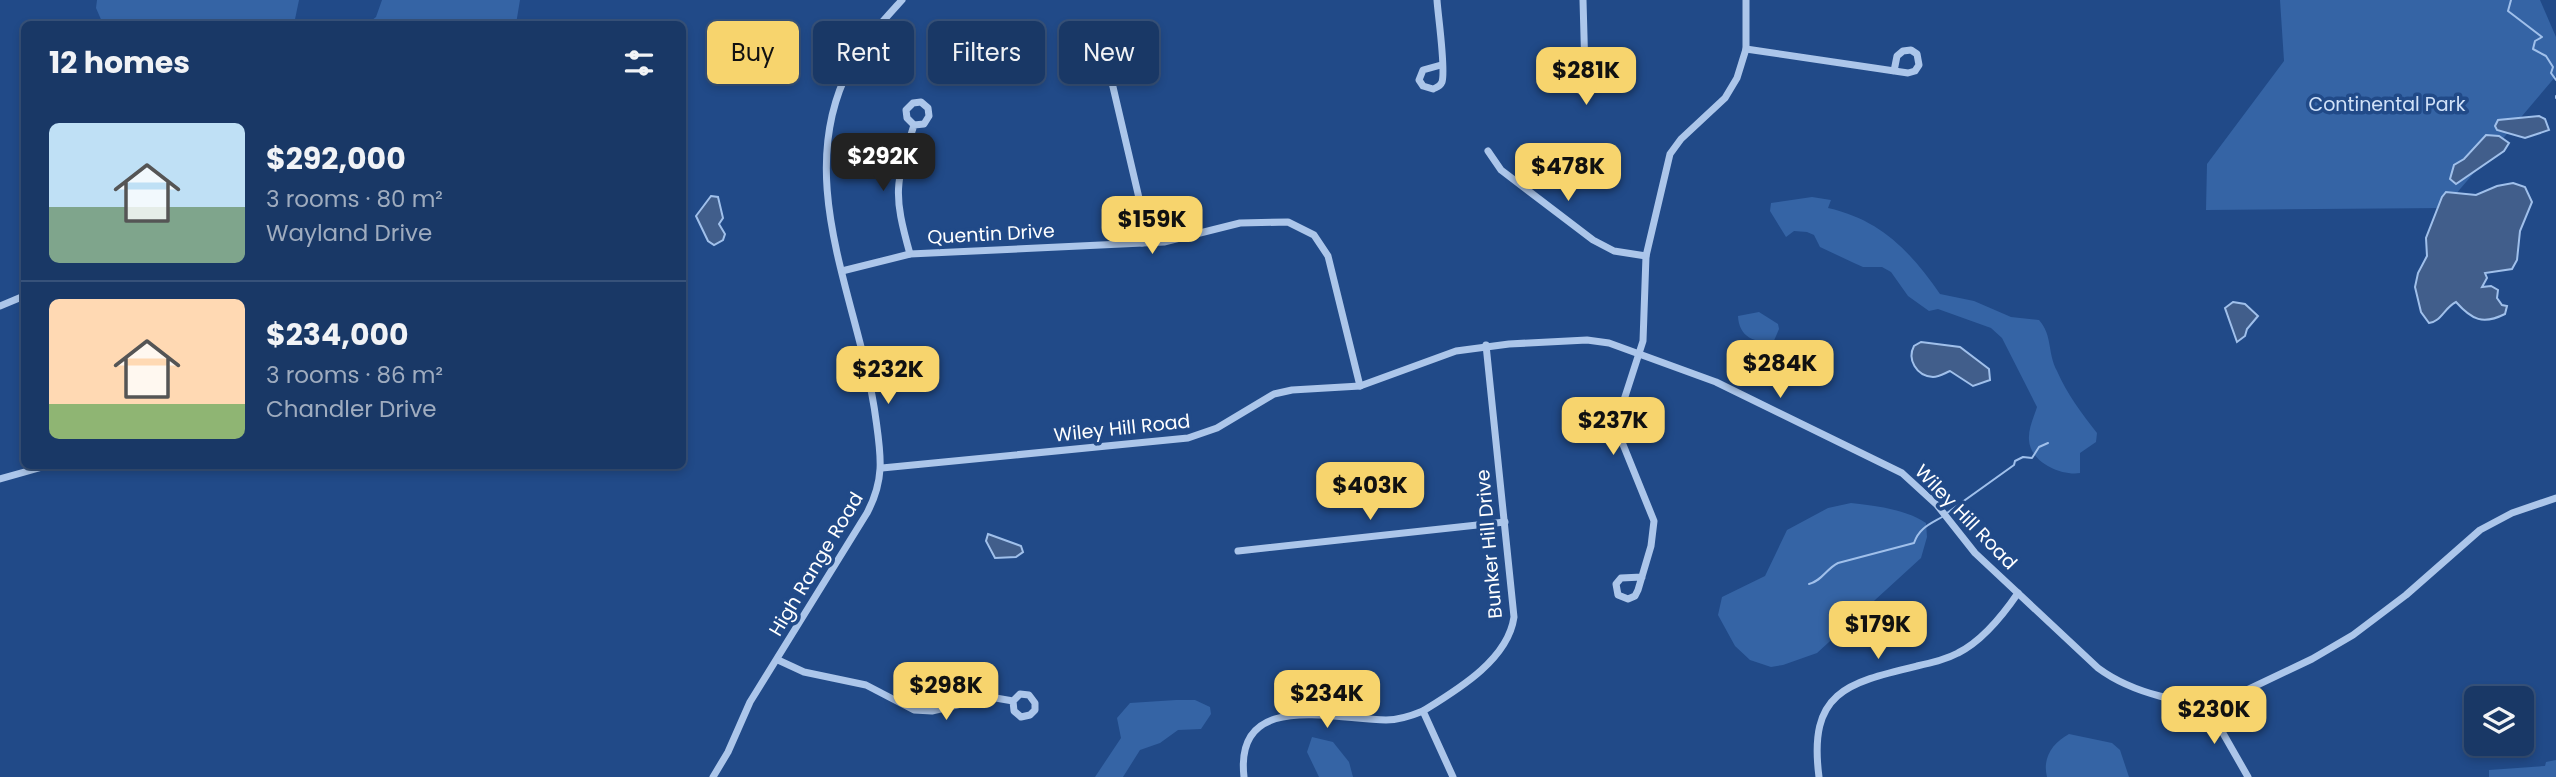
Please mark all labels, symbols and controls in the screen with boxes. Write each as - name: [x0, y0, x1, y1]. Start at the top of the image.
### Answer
- chip: Buy: [707, 21, 799, 84]
- chip: Rent: [813, 21, 914, 84]
- chip: Filters: [928, 21, 1045, 84]
- chip: New: [1059, 21, 1159, 84]
- text: 12 homes: [49, 41, 190, 84]
- icon: filters: [620, 44, 658, 82]
- pin: $281K: [1537, 48, 1635, 107]
- text: $281K: [1552, 54, 1620, 86]
- park label: Continental Park: [2309, 91, 2466, 118]
- pin: $292K: [834, 134, 932, 193]
- text: $292,000: [266, 137, 406, 180]
- text: $292K: [847, 140, 919, 172]
- pin: $478K: [1519, 144, 1617, 203]
- text: $478K: [1531, 150, 1605, 182]
- icon: home: [105, 151, 189, 235]
- text: 3 rooms · 80 m²: [266, 183, 443, 215]
- pin: $159K: [1103, 196, 1201, 256]
- text: $159K: [1118, 203, 1186, 235]
- text: Wayland Drive: [266, 217, 432, 249]
- street label: Quentin Drive: [927, 217, 1055, 251]
- text: $234,000: [266, 313, 409, 356]
- icon: home: [105, 327, 189, 411]
- pin: $284K: [1731, 340, 1829, 400]
- pin: $232K: [839, 346, 937, 406]
- text: $284K: [1743, 347, 1817, 379]
- text: $232K: [852, 353, 924, 385]
- text: 3 rooms · 86 m²: [266, 359, 443, 391]
- text: Chandler Drive: [266, 393, 437, 425]
- pin: $237K: [1564, 398, 1662, 457]
- text: $237K: [1578, 404, 1648, 436]
- street label: Wiley Hill Road: [1052, 407, 1192, 449]
- street label: Wiley Hill Road: [1909, 458, 2023, 576]
- pin: $403K: [1321, 462, 1419, 522]
- street label: Bunker Hill Drive: [1469, 468, 1509, 620]
- text: $403K: [1332, 469, 1408, 501]
- street label: High Range Road: [762, 487, 870, 641]
- pin: $179K: [1829, 602, 1927, 661]
- text: $179K: [1845, 608, 1911, 640]
- pin: $298K: [897, 662, 995, 722]
- text: $298K: [909, 669, 983, 701]
- pin: $234K: [1278, 670, 1376, 730]
- text: $234K: [1290, 677, 1364, 709]
- pin: $230K: [2165, 686, 2263, 746]
- map controls: [2464, 686, 2534, 756]
- button: layers: [2464, 686, 2534, 756]
- text: $230K: [2177, 693, 2251, 725]

